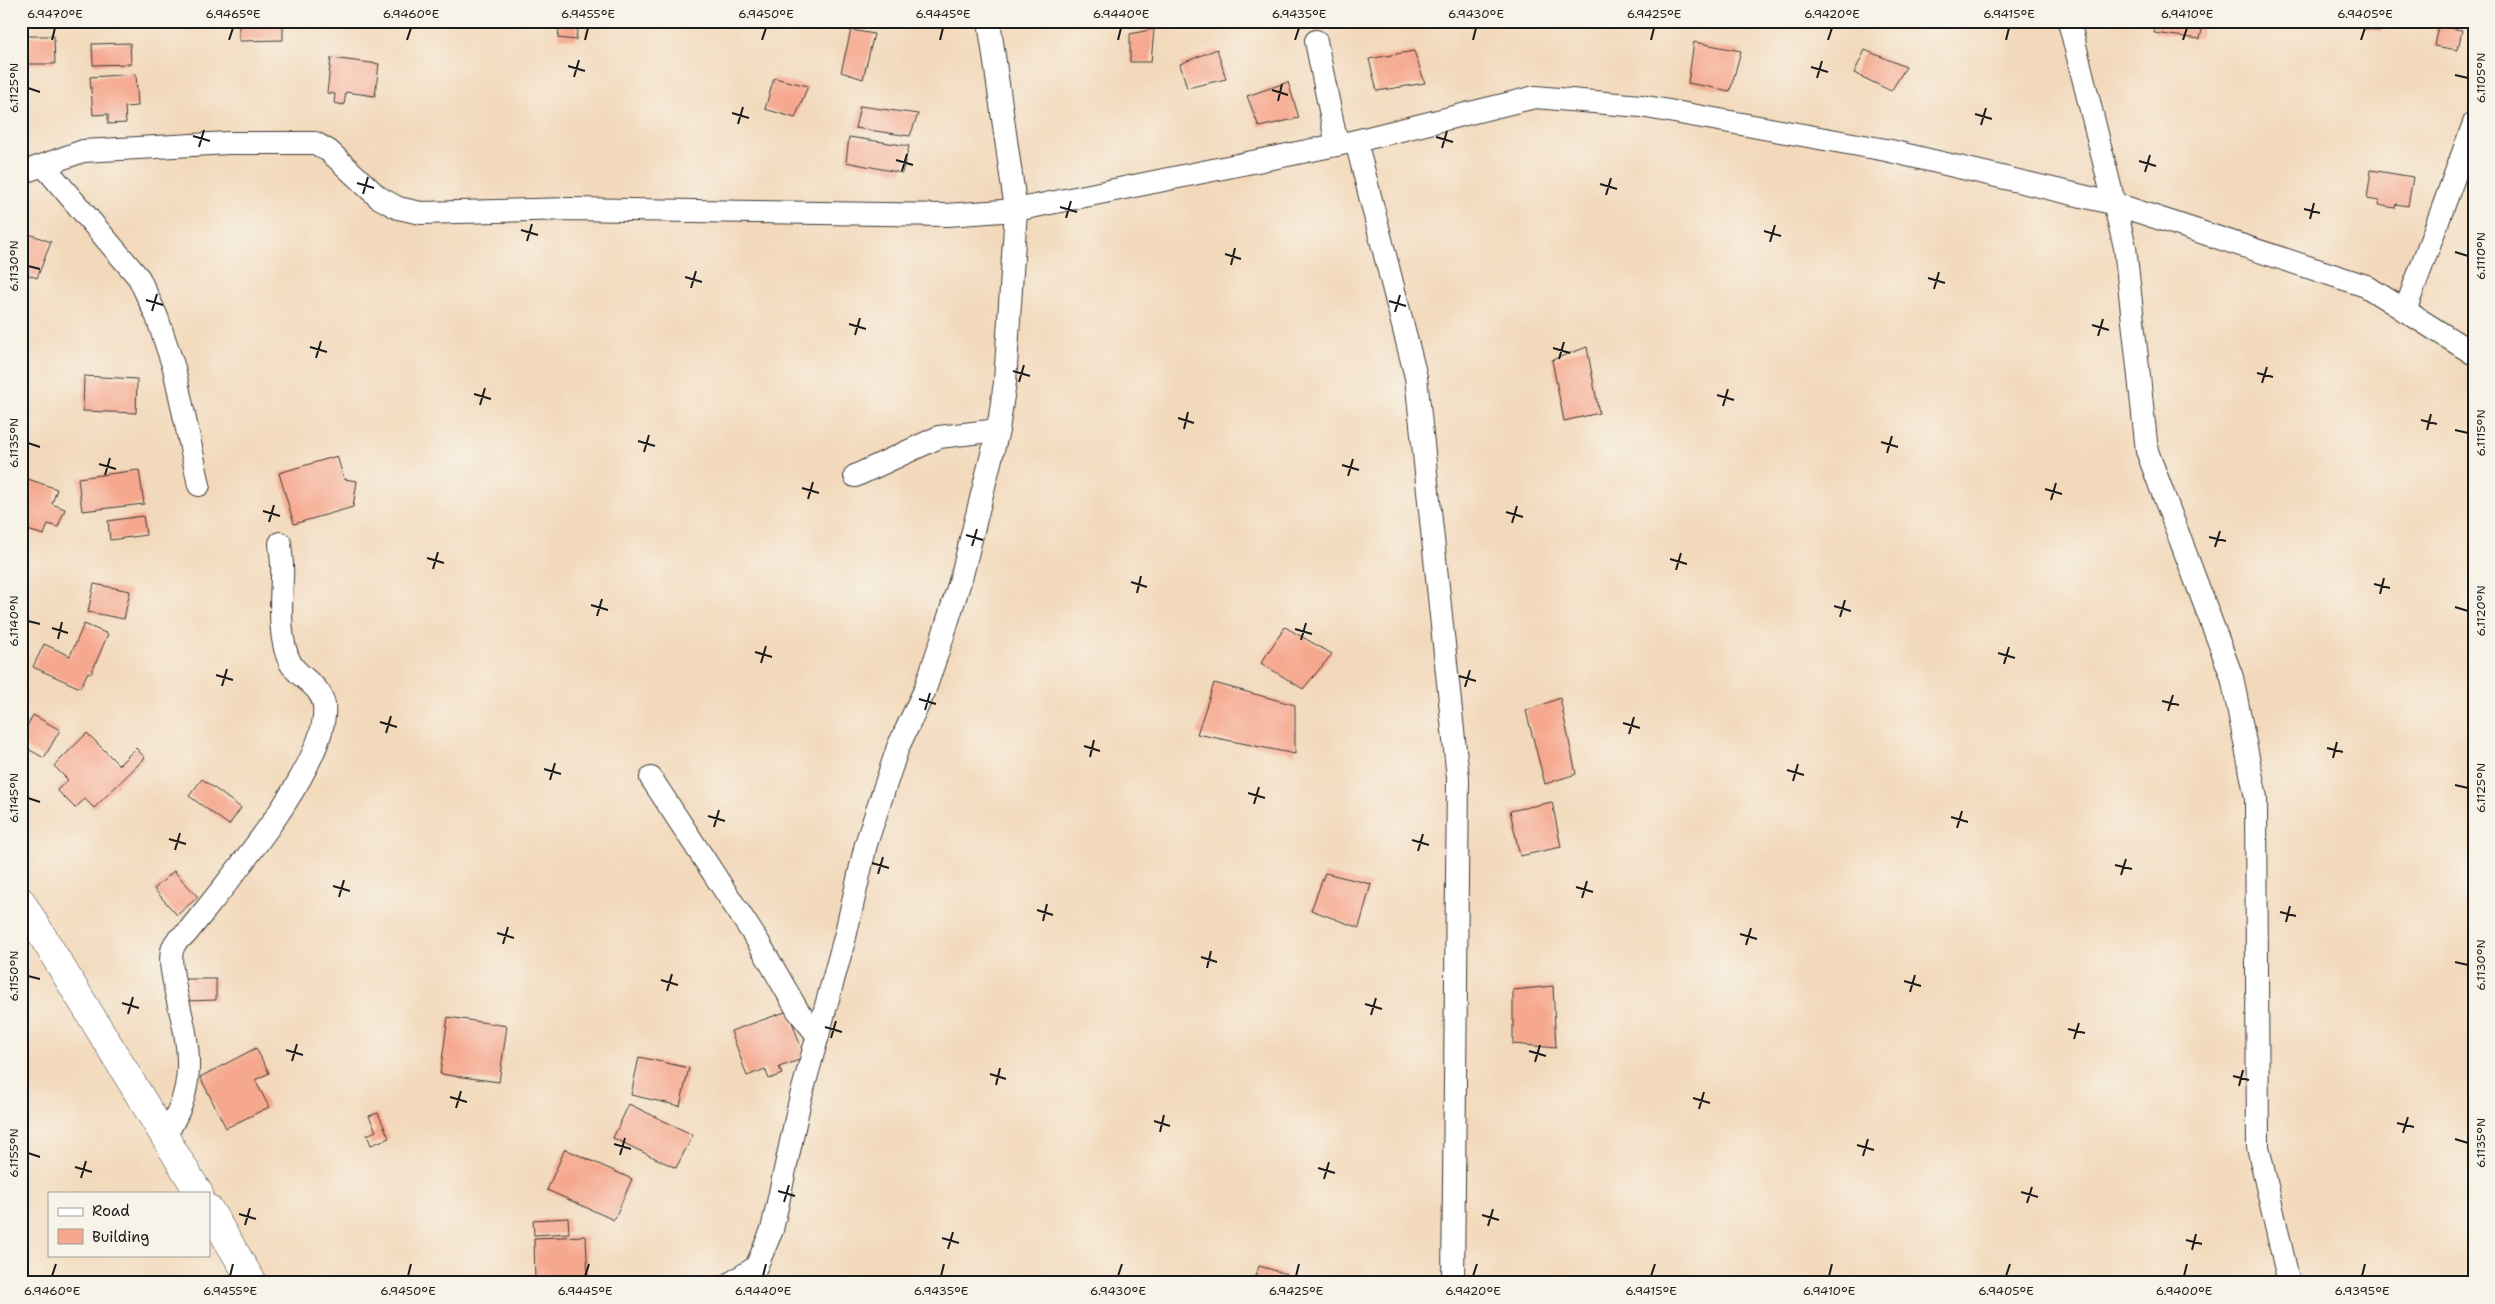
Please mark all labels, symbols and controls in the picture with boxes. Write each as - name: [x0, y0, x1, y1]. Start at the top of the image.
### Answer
- text: 6.9470°E: [27, 6, 83, 22]
- text: 6.9465°E: [205, 6, 261, 22]
- text: 6.9460°E: [383, 6, 439, 22]
- text: 6.9455°E: [561, 6, 615, 22]
- text: 6.9450°E: [738, 6, 794, 22]
- text: 6.9445°E: [915, 6, 971, 22]
- text: 6.9440°E: [1093, 6, 1149, 22]
- text: 6.9435°E: [1272, 6, 1326, 22]
- text: 6.9430°E: [1448, 6, 1504, 22]
- text: 6.9425°E: [1627, 6, 1681, 22]
- text: 6.9420°E: [1804, 6, 1860, 22]
- text: 6.9415°E: [1983, 6, 2035, 22]
- text: 6.9410°E: [2161, 6, 2213, 22]
- text: 6.9405°E: [2337, 6, 2393, 22]
- text: 6.1105°N: [2473, 53, 2489, 103]
- text: 6.1125°N: [6, 63, 22, 113]
- text: 6.1110°N: [2473, 232, 2489, 280]
- text: 6.1130°N: [6, 240, 22, 292]
- text: 6.1115°N: [2473, 409, 2489, 457]
- text: 6.1135°N: [6, 418, 22, 468]
- text: 6.1120°N: [2473, 585, 2489, 637]
- text: 6.1140°N: [6, 595, 22, 647]
- text: 6.1125°N: [2473, 763, 2489, 813]
- text: 6.1145°N: [6, 773, 22, 823]
- text: 6.1130°N: [2473, 939, 2489, 991]
- text: 6.1150°N: [6, 951, 22, 1001]
- text: 6.1135°N: [2473, 1118, 2489, 1168]
- text: 6.1155°N: [6, 1128, 22, 1178]
- legend: [48, 1192, 210, 1256]
- text: Road: [92, 1201, 130, 1221]
- text: Building: [92, 1227, 149, 1247]
- text: 6.9460°E: [24, 1283, 80, 1299]
- text: 6.9455°E: [203, 1283, 257, 1299]
- text: 6.9450°E: [380, 1283, 436, 1299]
- text: 6.9445°E: [557, 1283, 613, 1299]
- text: 6.9440°E: [735, 1283, 791, 1299]
- text: 6.9435°E: [914, 1283, 968, 1299]
- text: 6.9430°E: [1090, 1283, 1146, 1299]
- text: 6.9425°E: [1269, 1283, 1323, 1299]
- text: 6.9420°E: [1445, 1283, 1501, 1299]
- text: 6.9415°E: [1625, 1283, 1677, 1299]
- text: 6.9410°E: [1803, 1283, 1855, 1299]
- text: 6.9405°E: [1978, 1283, 2034, 1299]
- text: 6.9400°E: [2156, 1283, 2212, 1299]
- text: 6.9395°E: [2335, 1283, 2389, 1299]

